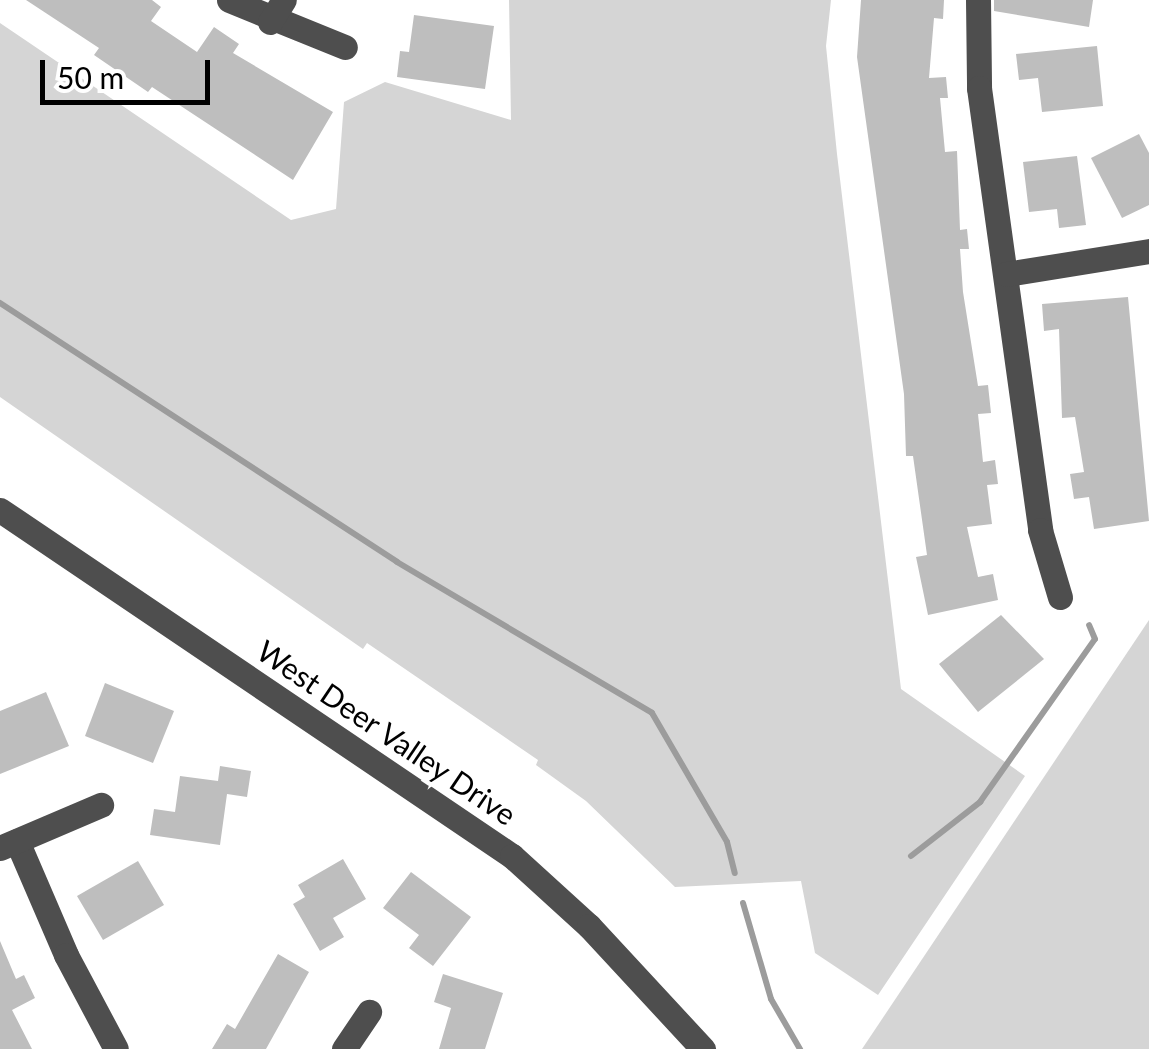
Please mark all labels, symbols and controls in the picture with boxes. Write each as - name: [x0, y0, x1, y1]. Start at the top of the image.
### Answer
- scale bar: [45, 40, 215, 102]
- text: 50 m: [57, 59, 124, 95]
- street label: West Deer Valley Drive: [250, 631, 524, 833]

